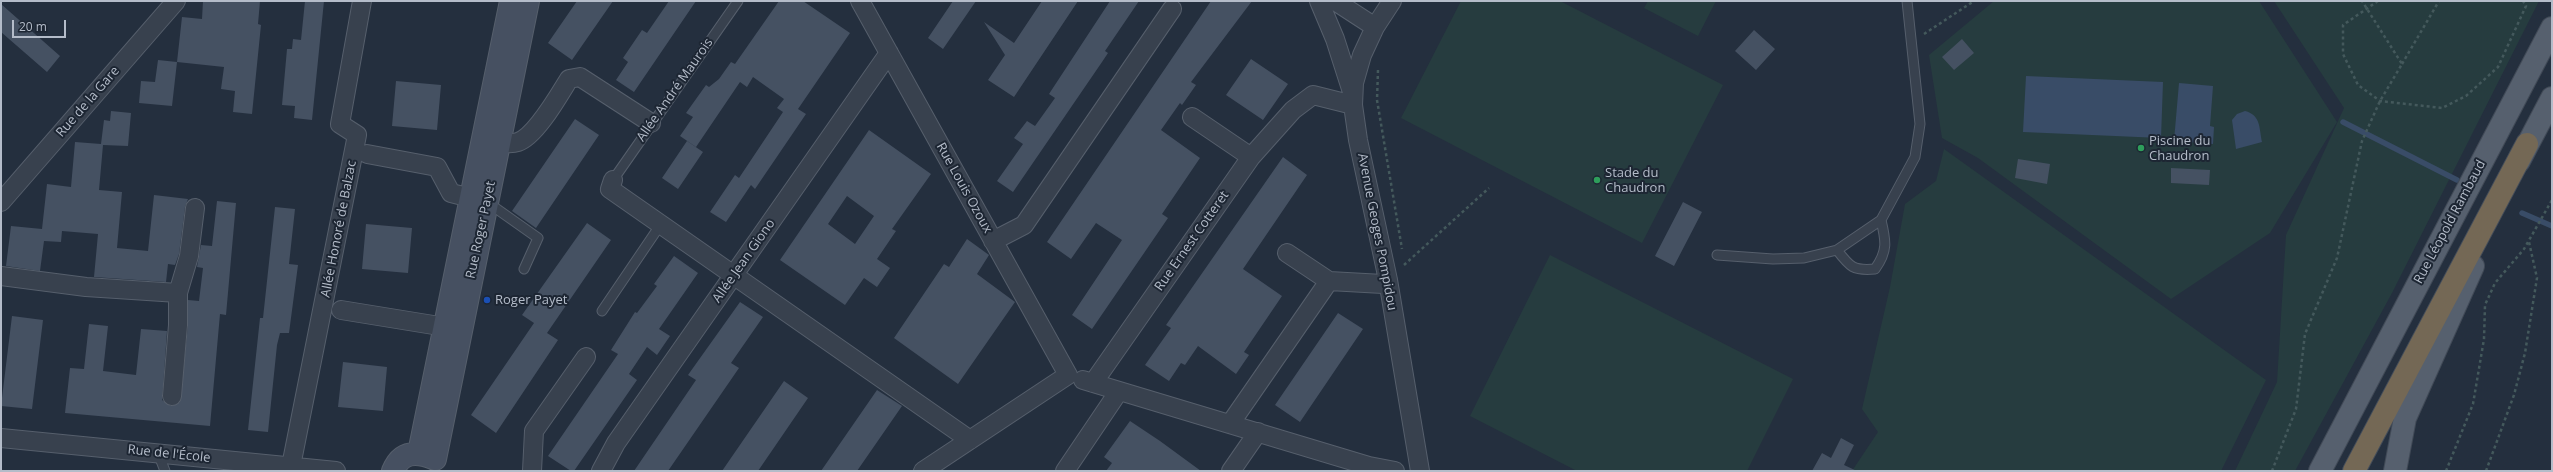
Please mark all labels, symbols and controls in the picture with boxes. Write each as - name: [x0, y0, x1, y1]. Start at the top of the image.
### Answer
- scale bar: [14, 12, 68, 38]
- text: 20 m: [19, 18, 47, 35]
- street label: Allée André Maurois: [634, 35, 716, 145]
- street label: Rue de la Gare: [53, 63, 123, 141]
- place label: Piscine du Chaudron: [2149, 133, 2210, 164]
- street label: Rue Louis Ozoux: [933, 140, 995, 236]
- marker: Piscine du Chaudron: [2136, 143, 2146, 153]
- street label: Avenue Geoges Pompidou: [1354, 152, 1400, 312]
- street label: Rue Léopold Rambaud: [2411, 158, 2489, 286]
- street label: Allée Honoré de Balzac: [318, 159, 360, 299]
- place label: Stade du Chaudron: [1605, 165, 1665, 196]
- marker: Stade du Chaudron: [1592, 175, 1602, 185]
- street label: Rue Roger Payet: [463, 180, 499, 280]
- street label: Rue Ernest Cotteret: [1152, 188, 1232, 294]
- street label: Allée Jean Giono: [709, 216, 779, 306]
- place label: Roger Payet: [495, 292, 567, 308]
- marker: Roger Payet: [482, 295, 492, 305]
- street label: Rue de l'École: [127, 442, 211, 466]

